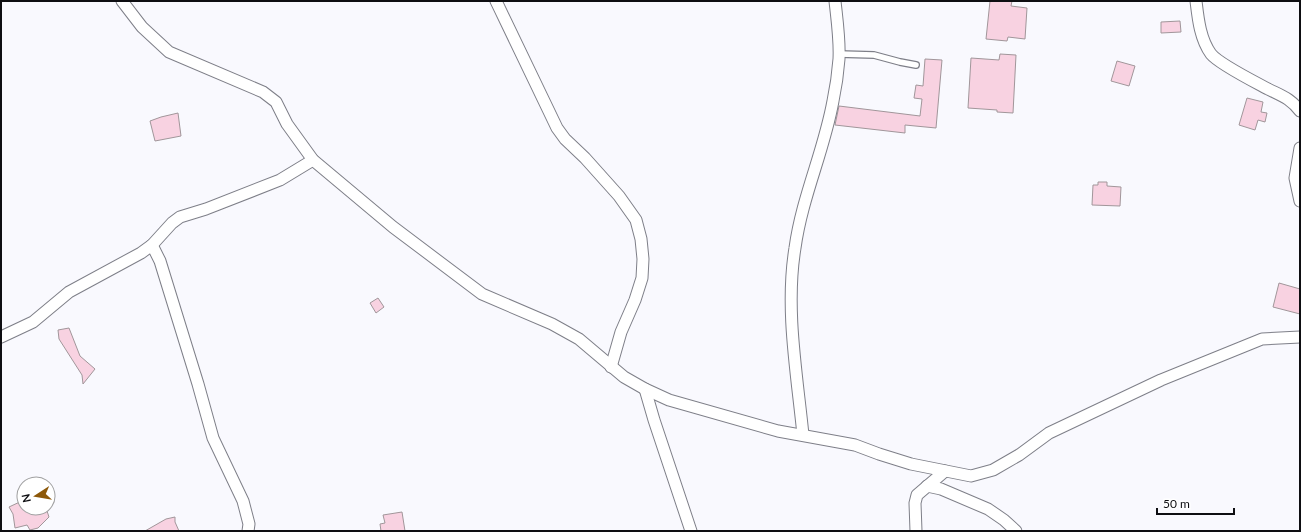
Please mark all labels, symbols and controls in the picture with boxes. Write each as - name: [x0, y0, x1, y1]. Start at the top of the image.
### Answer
- north arrow: [16, 476, 56, 516]
- scale bar: [1157, 490, 1234, 516]
- text: N: [18, 493, 33, 504]
- text: 50 m: [1163, 496, 1190, 511]

